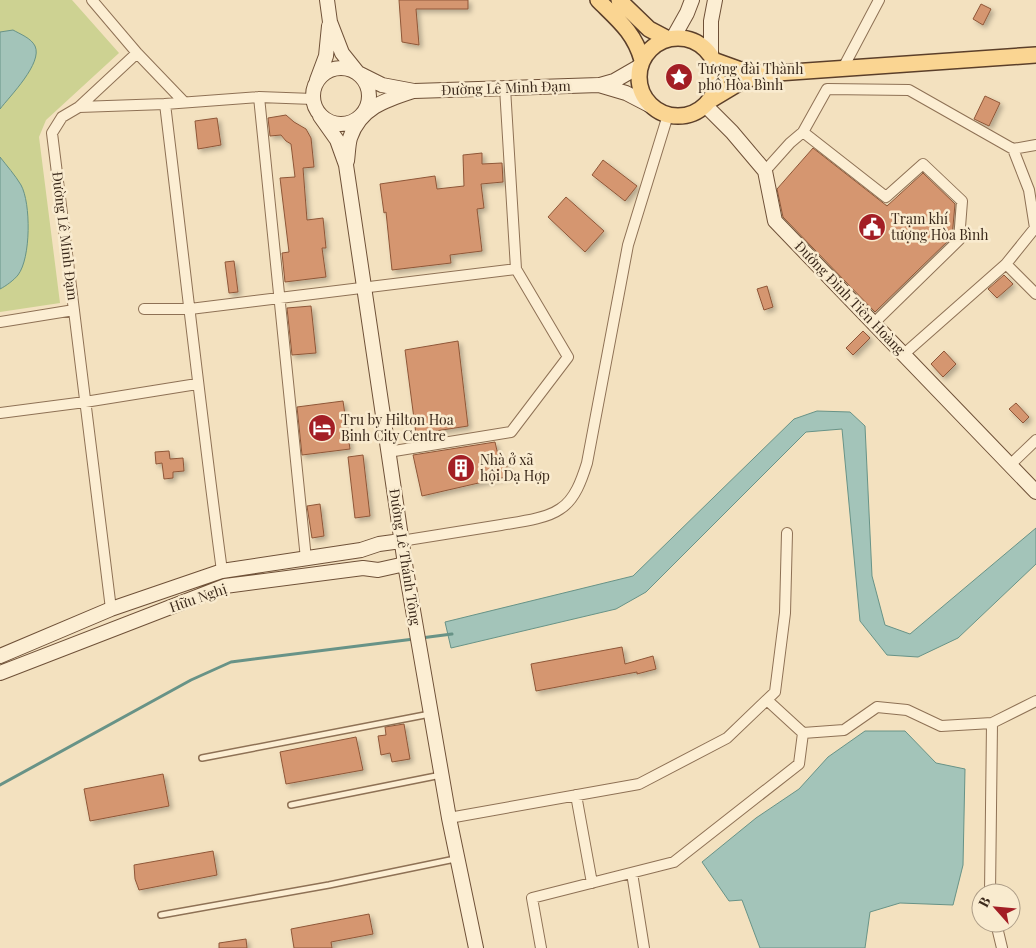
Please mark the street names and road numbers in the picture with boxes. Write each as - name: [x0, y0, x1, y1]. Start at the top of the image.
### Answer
- street label: Đường Lê Minh Đạm: [441, 76, 572, 99]
- street label: Đường Lê Minh Đạm: [48, 170, 83, 302]
- street label: Đường Đinh Tiên Hoàng: [791, 237, 910, 359]
- street label: Đường Lê Thánh Tông: [385, 487, 426, 627]
- street label: Hữu Nghị: [167, 579, 229, 616]

